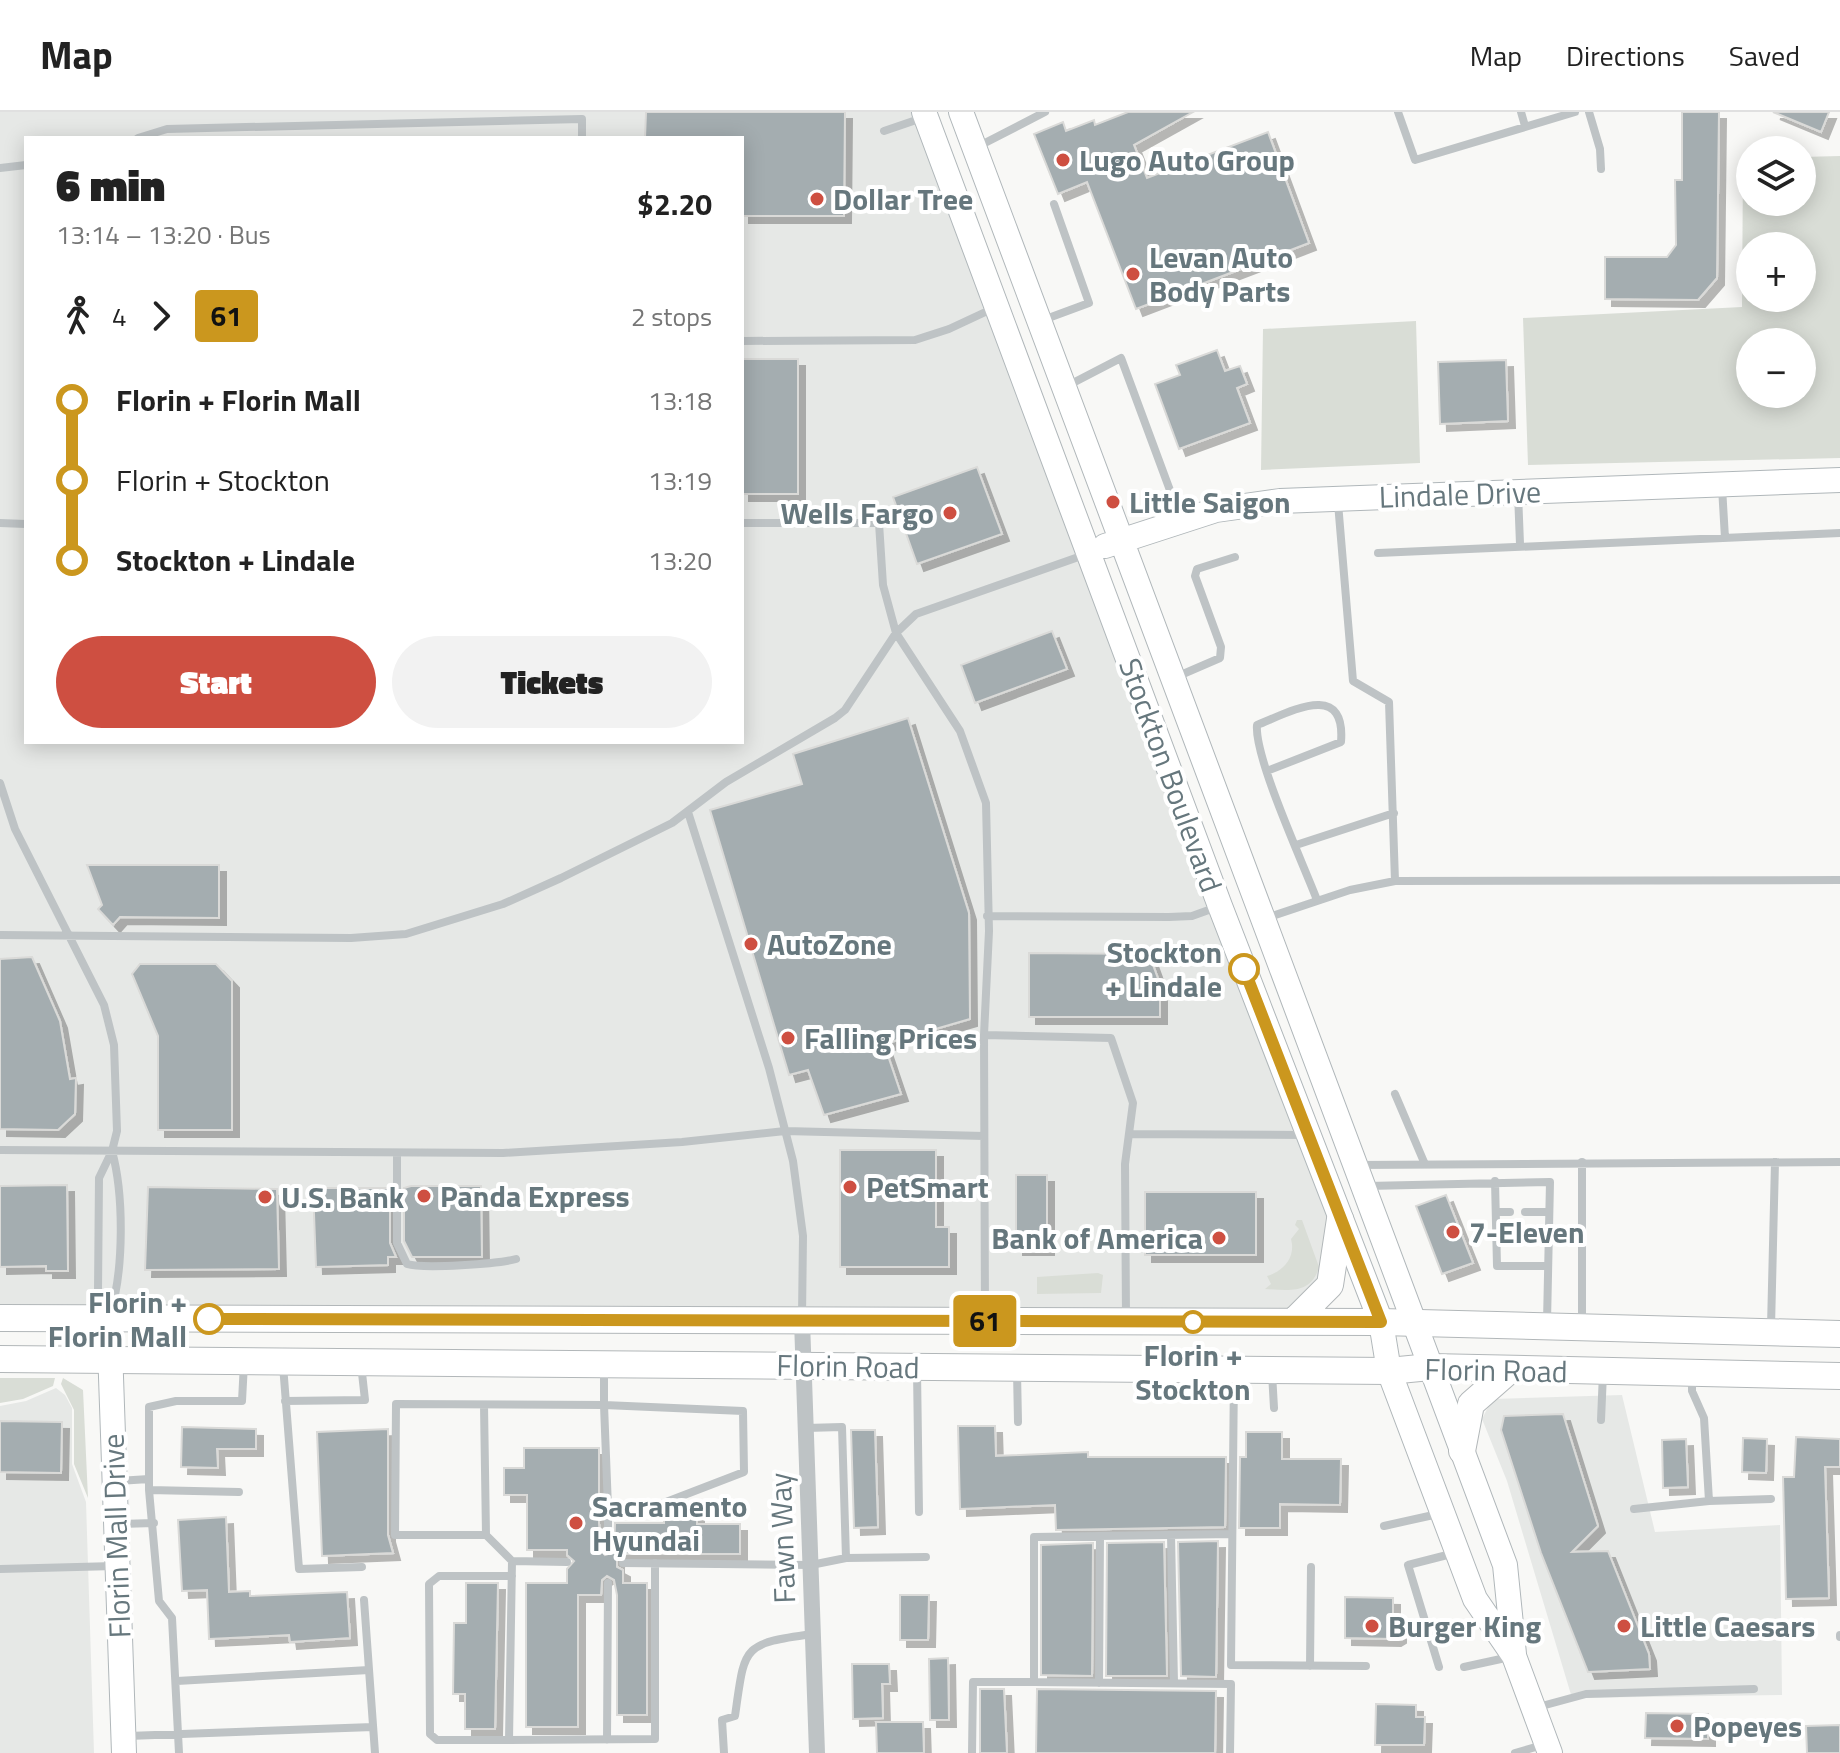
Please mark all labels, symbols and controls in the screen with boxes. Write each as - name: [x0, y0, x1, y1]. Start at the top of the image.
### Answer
- text: Map: [40, 26, 113, 84]
- text: Map: [1470, 34, 1522, 77]
- text: Directions: [1566, 34, 1685, 77]
- text: Saved: [1729, 34, 1800, 77]
- map controls: [1736, 136, 1816, 408]
- button: layers: [1736, 136, 1816, 216]
- place label: Lugo Auto Group: [1079, 137, 1295, 183]
- text: 6 min: [56, 151, 165, 218]
- marker: Lugo Auto Group: [1054, 151, 1072, 169]
- place label: Dollar Tree: [833, 176, 973, 222]
- text: $2.20: [637, 181, 712, 227]
- marker: Dollar Tree: [808, 190, 826, 208]
- text: 13:14 – 13:20 · Bus: [56, 215, 271, 254]
- button: +: [1736, 232, 1816, 312]
- place label: Levan Auto Body Parts: [1149, 234, 1293, 314]
- marker: Levan Auto Body Parts: [1124, 265, 1142, 283]
- icon: walk: [56, 294, 100, 338]
- icon: forward: [139, 294, 183, 338]
- text: 61: [211, 294, 242, 337]
- text: 4: [112, 297, 127, 336]
- text: 2 stops: [631, 297, 712, 336]
- button: −: [1736, 328, 1816, 408]
- text: Florin + Florin Mall: [116, 377, 361, 423]
- text: 13:18: [648, 381, 712, 420]
- text: Florin + Stockton: [116, 457, 330, 503]
- text: 13:19: [648, 461, 712, 500]
- street label: Lindale Drive: [1378, 468, 1542, 520]
- place label: Little Saigon: [1129, 479, 1291, 525]
- place label: Wells Fargo: [781, 490, 934, 536]
- marker: Little Saigon: [1104, 493, 1122, 511]
- marker: Wells Fargo: [941, 504, 959, 522]
- text: Stockton + Lindale: [116, 537, 355, 583]
- text: 13:20: [648, 541, 712, 580]
- button: Start: [56, 636, 376, 728]
- button: Tickets: [392, 636, 712, 728]
- street label: Stockton Boulevard: [1107, 652, 1235, 898]
- place label: AutoZone: [767, 921, 892, 967]
- place label: Stockton + Lindale: [1105, 929, 1222, 1009]
- marker: AutoZone: [742, 935, 760, 953]
- marker: Stockton + Lindale: [1229, 954, 1259, 984]
- place label: Falling Prices: [804, 1015, 977, 1061]
- marker: Falling Prices: [779, 1029, 797, 1047]
- place label: PetSmart: [866, 1164, 989, 1210]
- place label: Panda Express: [440, 1173, 630, 1219]
- place label: U.S. Bank: [281, 1174, 405, 1220]
- marker: PetSmart: [841, 1178, 859, 1196]
- marker: Panda Express: [415, 1187, 433, 1205]
- marker: U.S. Bank: [256, 1188, 274, 1206]
- place label: 7-Eleven: [1469, 1209, 1585, 1255]
- place label: Bank of America: [991, 1215, 1203, 1261]
- marker: 7-Eleven: [1444, 1223, 1462, 1241]
- marker: Bank of America: [1210, 1229, 1228, 1247]
- place label: Florin + Florin Mall: [48, 1279, 187, 1359]
- line badge: 61: [949, 1295, 1021, 1347]
- text: 61: [969, 1299, 1001, 1342]
- marker: Florin + Florin Mall: [194, 1304, 224, 1334]
- marker: Florin + Stockton: [1182, 1311, 1204, 1333]
- place label: Florin + Stockton: [1135, 1332, 1251, 1412]
- street label: Florin Road: [776, 1342, 920, 1390]
- street label: Florin Road: [1424, 1346, 1568, 1394]
- street label: Florin Mall Drive: [89, 1433, 143, 1639]
- street label: Fawn Way: [757, 1472, 807, 1604]
- place label: Sacramento Hyundai: [592, 1483, 747, 1563]
- marker: Sacramento Hyundai: [567, 1514, 585, 1532]
- place label: Burger King: [1388, 1603, 1541, 1649]
- place label: Little Caesars: [1640, 1603, 1815, 1649]
- marker: Burger King: [1363, 1617, 1381, 1635]
- marker: Little Caesars: [1615, 1617, 1633, 1635]
- place label: Popeyes: [1693, 1703, 1802, 1749]
- marker: Popeyes: [1668, 1717, 1686, 1735]

